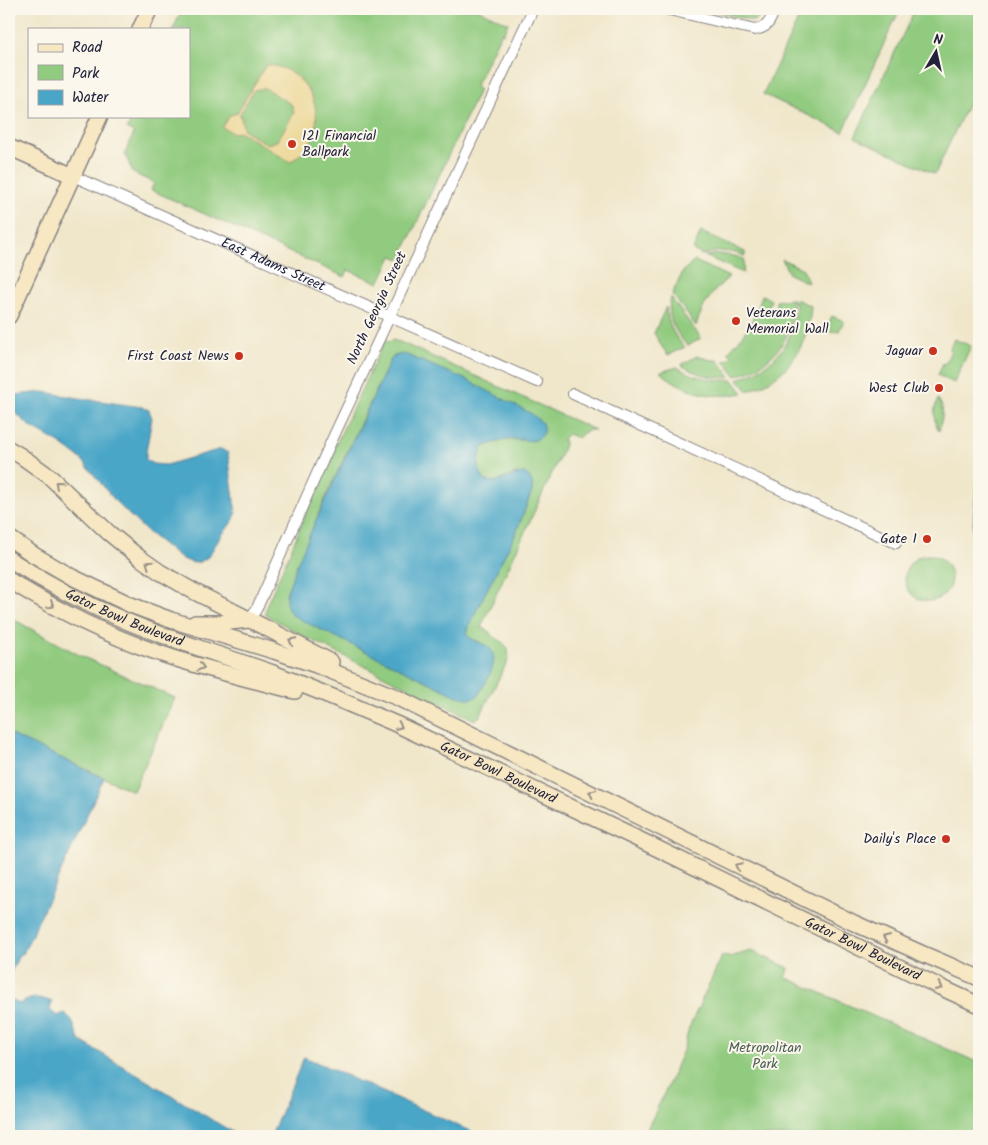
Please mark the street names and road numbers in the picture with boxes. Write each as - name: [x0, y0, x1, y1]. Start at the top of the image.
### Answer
- street label: East Adams Street: [217, 232, 329, 298]
- street label: North Georgia Street: [341, 247, 413, 368]
- street label: Gator Bowl Boulevard: [61, 583, 187, 653]
- street label: Gator Bowl Boulevard: [436, 735, 561, 810]
- street label: Gator Bowl Boulevard: [801, 911, 925, 987]

